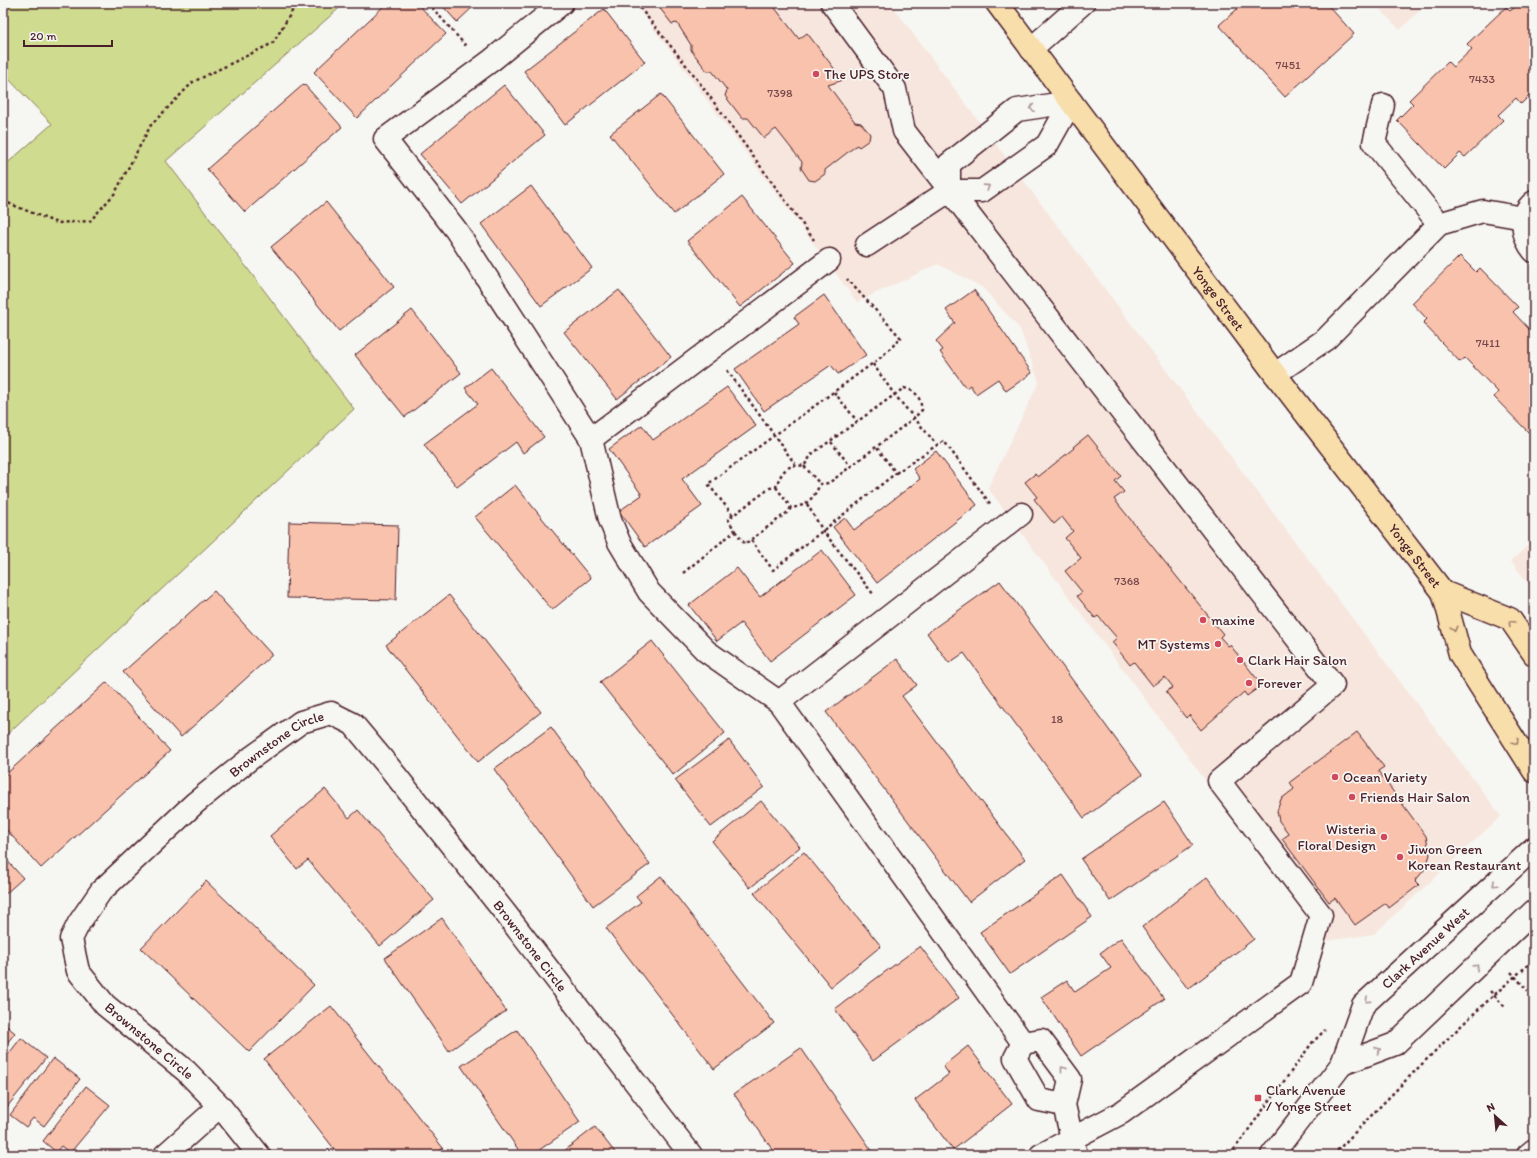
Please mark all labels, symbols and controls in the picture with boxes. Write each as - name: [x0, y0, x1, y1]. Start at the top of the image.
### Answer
- scale bar: [24, 22, 112, 48]
- text: 20 m: [30, 29, 57, 43]
- house number: 7451: [1275, 58, 1301, 72]
- place label: The UPS Store: [824, 66, 910, 83]
- marker: The UPS Store: [811, 69, 821, 79]
- house number: 7433: [1469, 72, 1496, 86]
- house number: 7398: [767, 86, 793, 100]
- one-way arrow: [1029, 103, 1035, 112]
- one-way arrow: [983, 184, 990, 192]
- street label: Yonge Street: [1189, 263, 1248, 334]
- house number: 7411: [1476, 336, 1501, 350]
- street label: Yonge Street: [1385, 520, 1445, 591]
- house number: 7368: [1114, 574, 1140, 588]
- place label: maxine: [1211, 612, 1255, 629]
- marker: maxine: [1198, 615, 1208, 625]
- one-way arrow: [1509, 620, 1516, 628]
- one-way arrow: [1449, 626, 1457, 632]
- place label: MT Systems: [1137, 636, 1210, 653]
- marker: MT Systems: [1213, 639, 1223, 649]
- place label: Clark Hair Salon: [1248, 652, 1347, 669]
- marker: Clark Hair Salon: [1235, 655, 1245, 665]
- place label: Forever: [1257, 675, 1302, 692]
- marker: Forever: [1244, 678, 1254, 688]
- street label: Brownstone Circle: [226, 707, 326, 781]
- house number: 18: [1051, 712, 1063, 726]
- one-way arrow: [1511, 738, 1519, 745]
- place label: Ocean Variety: [1343, 769, 1427, 786]
- marker: Ocean Variety: [1330, 772, 1340, 782]
- place label: Friends Hair Salon: [1360, 789, 1470, 806]
- marker: Friends Hair Salon: [1347, 792, 1357, 802]
- place label: Wisteria Floral Design: [1298, 821, 1377, 854]
- marker: Wisteria Floral Design: [1379, 832, 1389, 842]
- place label: Jiwon Green Korean Restaurant: [1408, 841, 1521, 874]
- marker: Jiwon Green Korean Restaurant: [1395, 852, 1405, 862]
- one-way arrow: [1492, 879, 1500, 887]
- street label: Brownstone Circle: [490, 897, 571, 995]
- street label: Clark Avenue West: [1378, 903, 1473, 992]
- one-way arrow: [1471, 964, 1479, 971]
- one-way arrow: [1365, 996, 1373, 1003]
- street label: Brownstone Circle: [101, 999, 197, 1083]
- one-way arrow: [1374, 1047, 1381, 1055]
- one-way arrow: [1060, 1066, 1067, 1073]
- place label: Clark Avenue / Yonge Street: [1266, 1082, 1351, 1115]
- marker: Clark Avenue / Yonge Street: [1253, 1093, 1263, 1103]
- north arrow: [1475, 1096, 1515, 1136]
- text: N: [1484, 1100, 1497, 1115]

